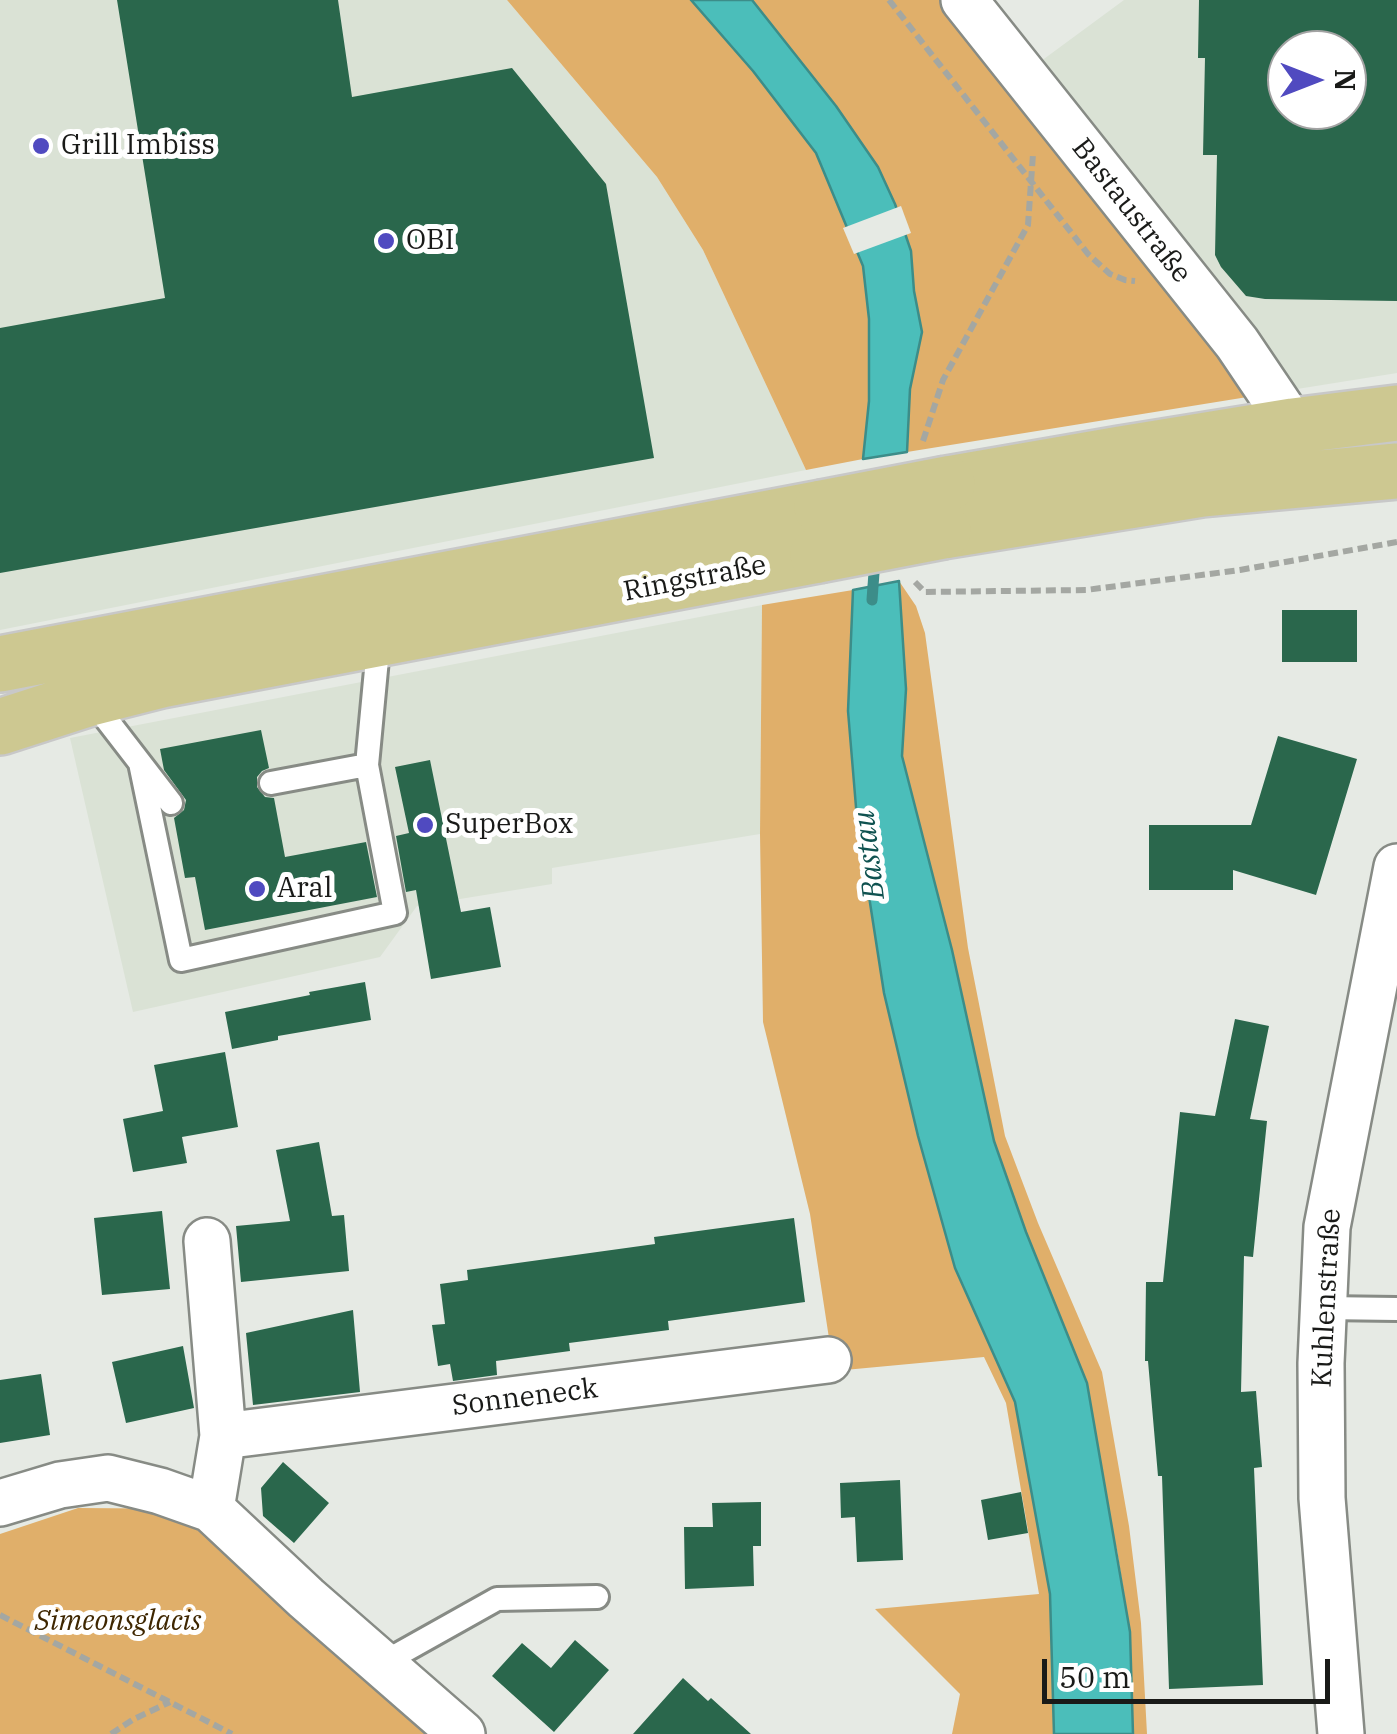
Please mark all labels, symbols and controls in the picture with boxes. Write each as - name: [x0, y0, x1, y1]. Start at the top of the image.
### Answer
- north arrow: [1267, 30, 1367, 130]
- text: N: [1327, 69, 1364, 91]
- place label: Grill Imbiss: [61, 129, 215, 163]
- street label: Bastaustraße: [1064, 132, 1198, 290]
- marker: Grill Imbiss: [30, 135, 52, 157]
- place label: OBI: [406, 224, 454, 258]
- marker: OBI: [375, 230, 397, 252]
- street label: Ringstraße: [621, 549, 769, 609]
- place label: SuperBox: [445, 808, 573, 842]
- water label: Bastau: [847, 808, 893, 902]
- marker: SuperBox: [414, 814, 436, 836]
- place label: Aral: [277, 872, 332, 906]
- marker: Aral: [246, 878, 268, 900]
- street label: Kuhlenstraße: [1306, 1208, 1348, 1388]
- street label: Sonneneck: [450, 1372, 600, 1424]
- park label: Simeonsglacis: [35, 1605, 201, 1639]
- scale bar: [1047, 1639, 1334, 1701]
- text: 50 m: [1059, 1657, 1131, 1696]

